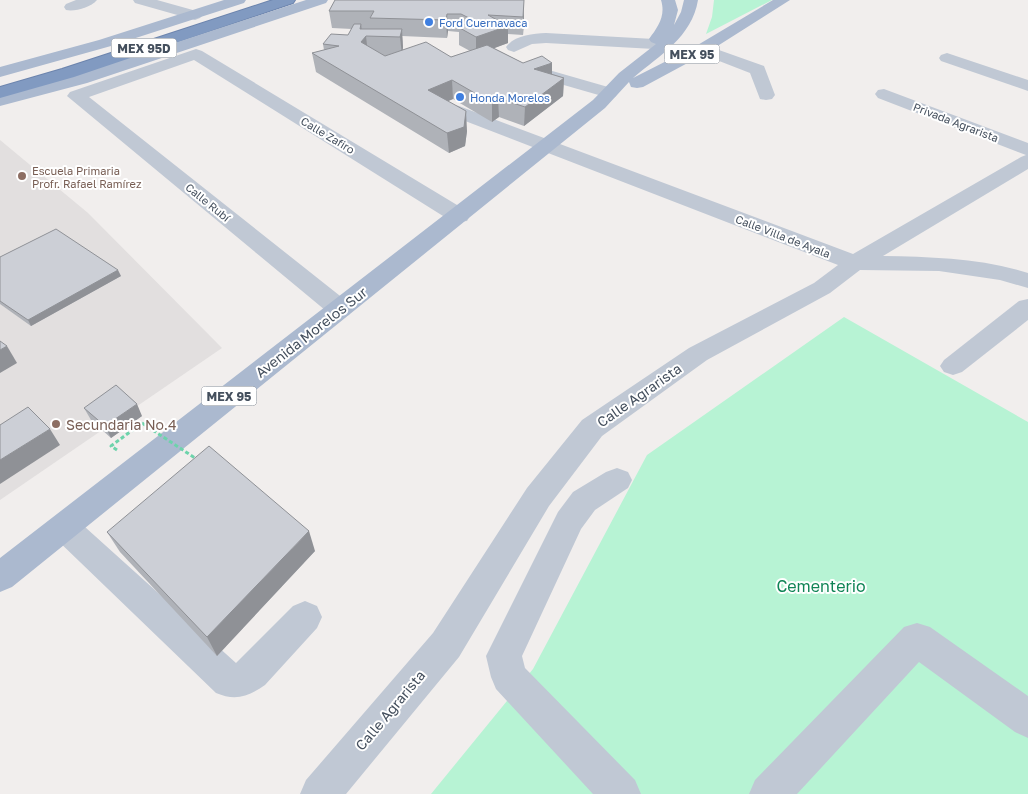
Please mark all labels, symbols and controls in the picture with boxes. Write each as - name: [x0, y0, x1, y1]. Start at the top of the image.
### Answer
- marker: Ford Cuernavaca: [423, 16, 435, 28]
- place label: Ford Cuernavaca: [439, 16, 528, 29]
- road number: MEX 95D: [112, 38, 176, 58]
- road number: MEX 95: [664, 44, 720, 64]
- marker: Honda Morelos: [454, 91, 466, 103]
- place label: Honda Morelos: [470, 91, 550, 104]
- street label: Privada Agrarista: [912, 100, 1000, 144]
- street label: Calle Zafiro: [299, 114, 358, 156]
- place label: Escuela Primaria Profr. Rafael Ramírez: [32, 164, 142, 190]
- marker: Escuela Primaria Profr. Rafael Ramírez: [16, 170, 28, 182]
- street label: Calle Rubí: [183, 180, 234, 225]
- street label: Calle Villa de Ayala: [734, 212, 832, 260]
- street label: Avenida Morelos Sur: [252, 283, 371, 381]
- street label: Calle Agrarista: [594, 360, 684, 430]
- road number: MEX 95: [202, 386, 256, 406]
- place label: Secundaria No.4: [66, 416, 176, 433]
- marker: Secundaria No.4: [50, 418, 62, 430]
- park label: Cementerio: [776, 576, 866, 596]
- street label: Calle Agrarista: [352, 667, 428, 753]

